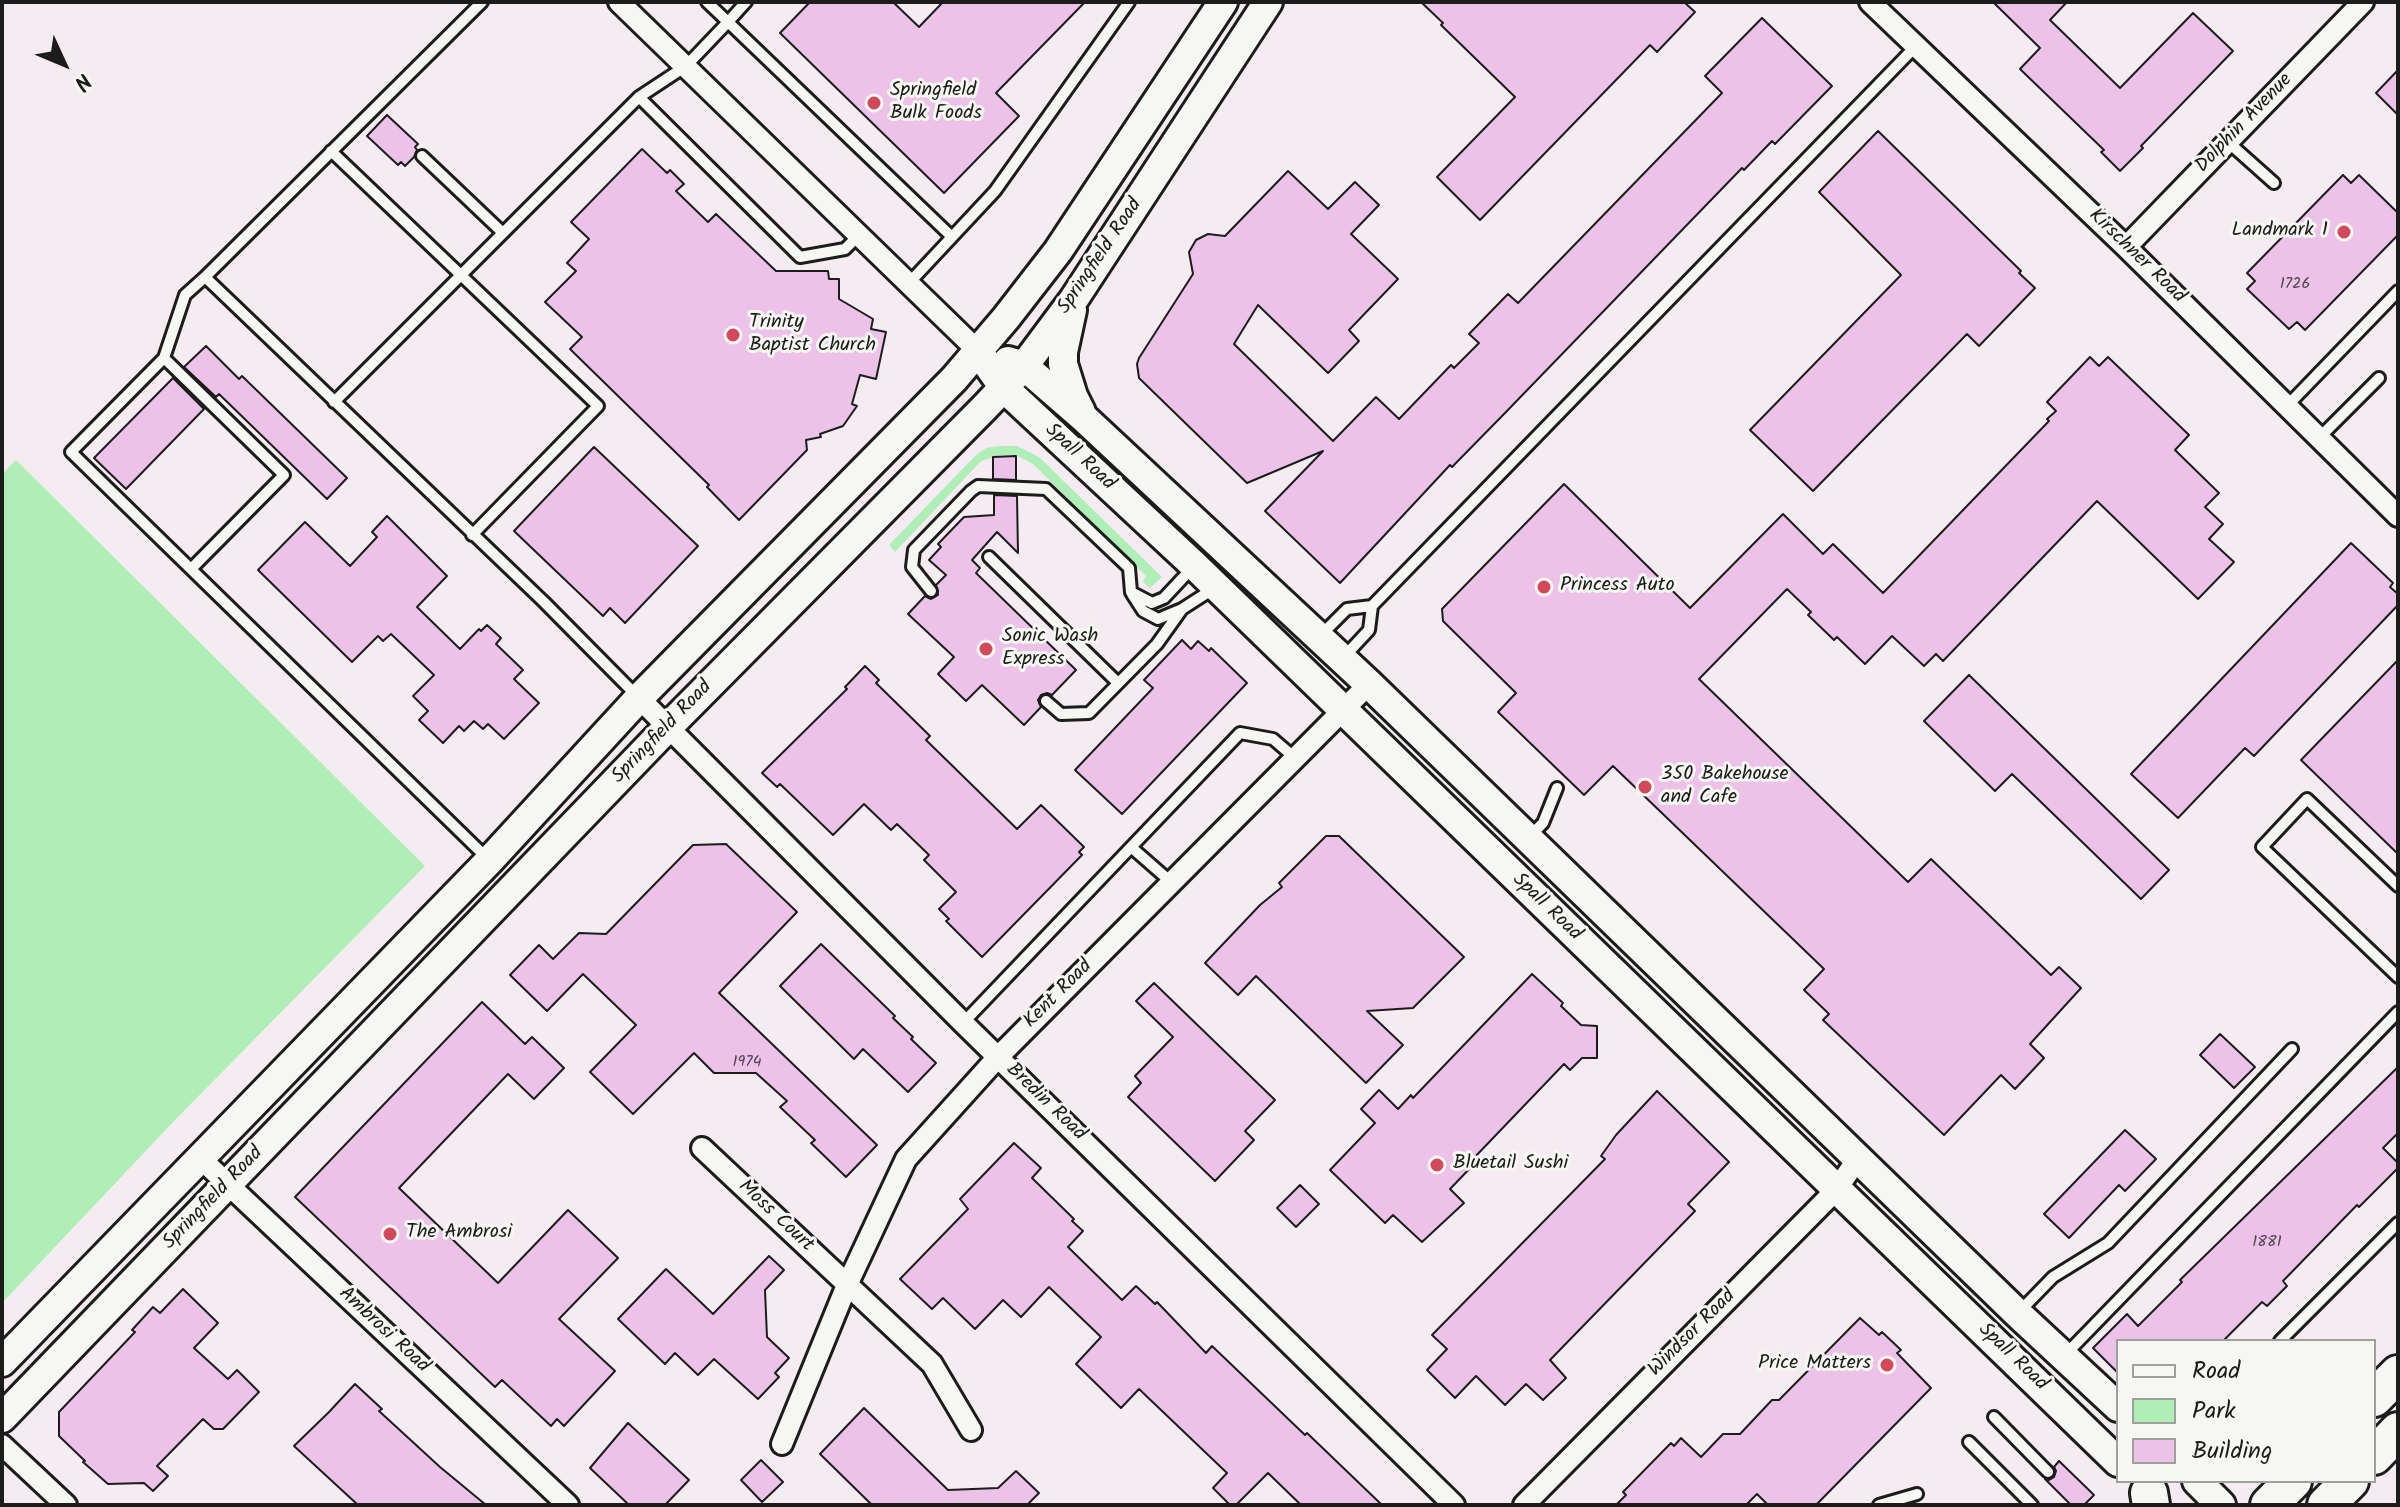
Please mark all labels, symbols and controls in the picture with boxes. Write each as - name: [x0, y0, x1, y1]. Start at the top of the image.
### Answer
- north arrow: [24, 24, 104, 104]
- text: N: [64, 64, 99, 98]
- street label: Dolphin Avenue: [2191, 69, 2299, 179]
- place label: Springfield Bulk Foods: [890, 80, 982, 127]
- marker: Springfield Bulk Foods: [865, 94, 883, 112]
- street label: Springfield Road: [1054, 195, 1148, 319]
- street label: Kirschner Road: [2082, 205, 2190, 309]
- place label: Landmark 1: [2231, 220, 2328, 244]
- marker: Landmark 1: [2335, 223, 2353, 241]
- house number: 1726: [2280, 275, 2310, 295]
- place label: Trinity Baptist Church: [749, 312, 876, 359]
- marker: Trinity Baptist Church: [724, 326, 742, 344]
- street label: Spall Road: [1039, 419, 1119, 497]
- place label: Princess Auto: [1560, 575, 1674, 599]
- marker: Princess Auto: [1535, 578, 1553, 596]
- place label: Sonic Wash Express: [1002, 626, 1098, 673]
- marker: Sonic Wash Express: [977, 640, 995, 658]
- street label: Springfield Road: [608, 676, 718, 790]
- place label: 350 Bakehouse and Cafe: [1661, 764, 1789, 811]
- marker: 350 Bakehouse and Cafe: [1636, 778, 1654, 796]
- street label: Spall Road: [1506, 869, 1586, 947]
- street label: Kent Road: [1020, 956, 1098, 1034]
- house number: 1974: [732, 1053, 762, 1073]
- street label: Bredin Road: [1000, 1059, 1090, 1147]
- street label: Springfield Road: [159, 1142, 269, 1256]
- place label: Bluetail Sushi: [1453, 1153, 1568, 1177]
- marker: Bluetail Sushi: [1428, 1156, 1446, 1174]
- street label: Moss Court: [732, 1176, 818, 1258]
- place label: The Ambrosi: [406, 1222, 512, 1246]
- marker: The Ambrosi: [381, 1225, 399, 1243]
- house number: 1881: [2252, 1233, 2282, 1253]
- street label: Ambrosi Road: [333, 1283, 433, 1379]
- street label: Windsor Road: [1644, 1285, 1742, 1383]
- street label: Spall Road: [1972, 1319, 2052, 1397]
- legend: [2116, 1339, 2376, 1483]
- text: Road: [2192, 1352, 2240, 1391]
- place label: Price Matters: [1758, 1353, 1871, 1377]
- marker: Price Matters: [1878, 1356, 1896, 1374]
- text: Park: [2192, 1392, 2236, 1431]
- text: Building: [2192, 1432, 2272, 1471]

